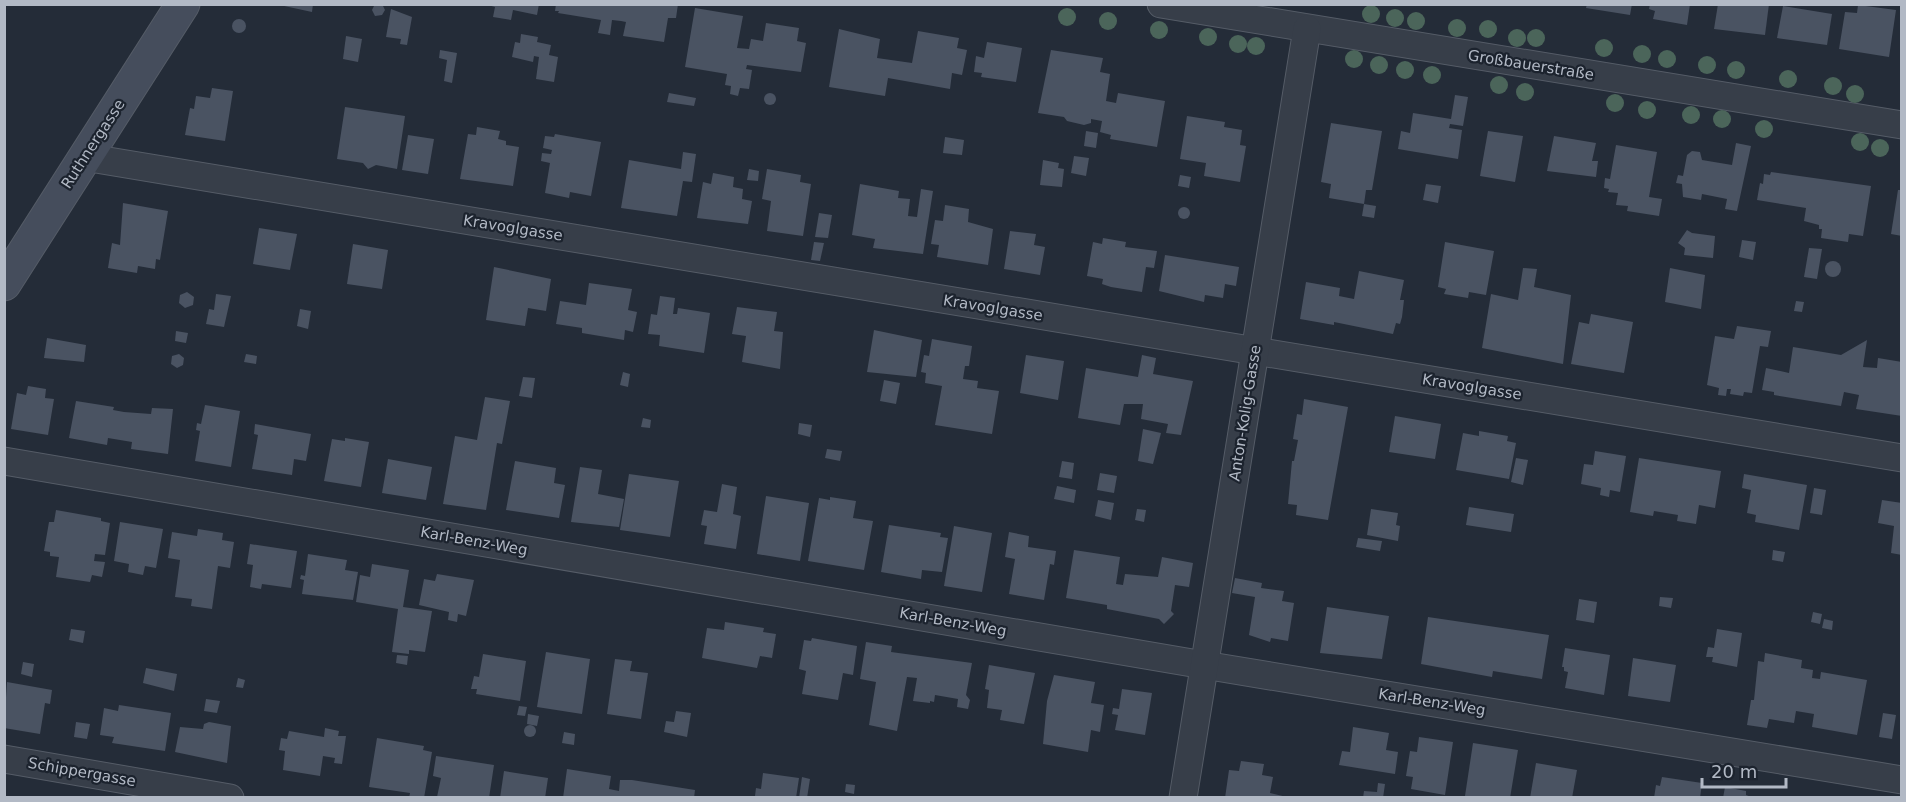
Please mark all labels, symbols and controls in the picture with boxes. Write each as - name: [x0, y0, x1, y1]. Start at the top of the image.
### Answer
- street label: Großbauerstraße: [1467, 46, 1595, 84]
- street label: Ruthnergasse: [57, 96, 129, 192]
- street label: Kravoglgasse: [462, 211, 564, 245]
- street label: Kravoglgasse: [942, 291, 1044, 325]
- street label: Anton-Kolig-Gasse: [1225, 344, 1265, 482]
- street label: Kravoglgasse: [1421, 370, 1523, 404]
- street label: Karl-Benz-Weg: [419, 523, 529, 559]
- street label: Karl-Benz-Weg: [898, 604, 1008, 640]
- street label: Karl-Benz-Weg: [1377, 685, 1487, 719]
- scale bar: [1702, 751, 1786, 789]
- street label: Schippergasse: [27, 754, 137, 790]
- text: 20 m: [1711, 761, 1757, 782]

